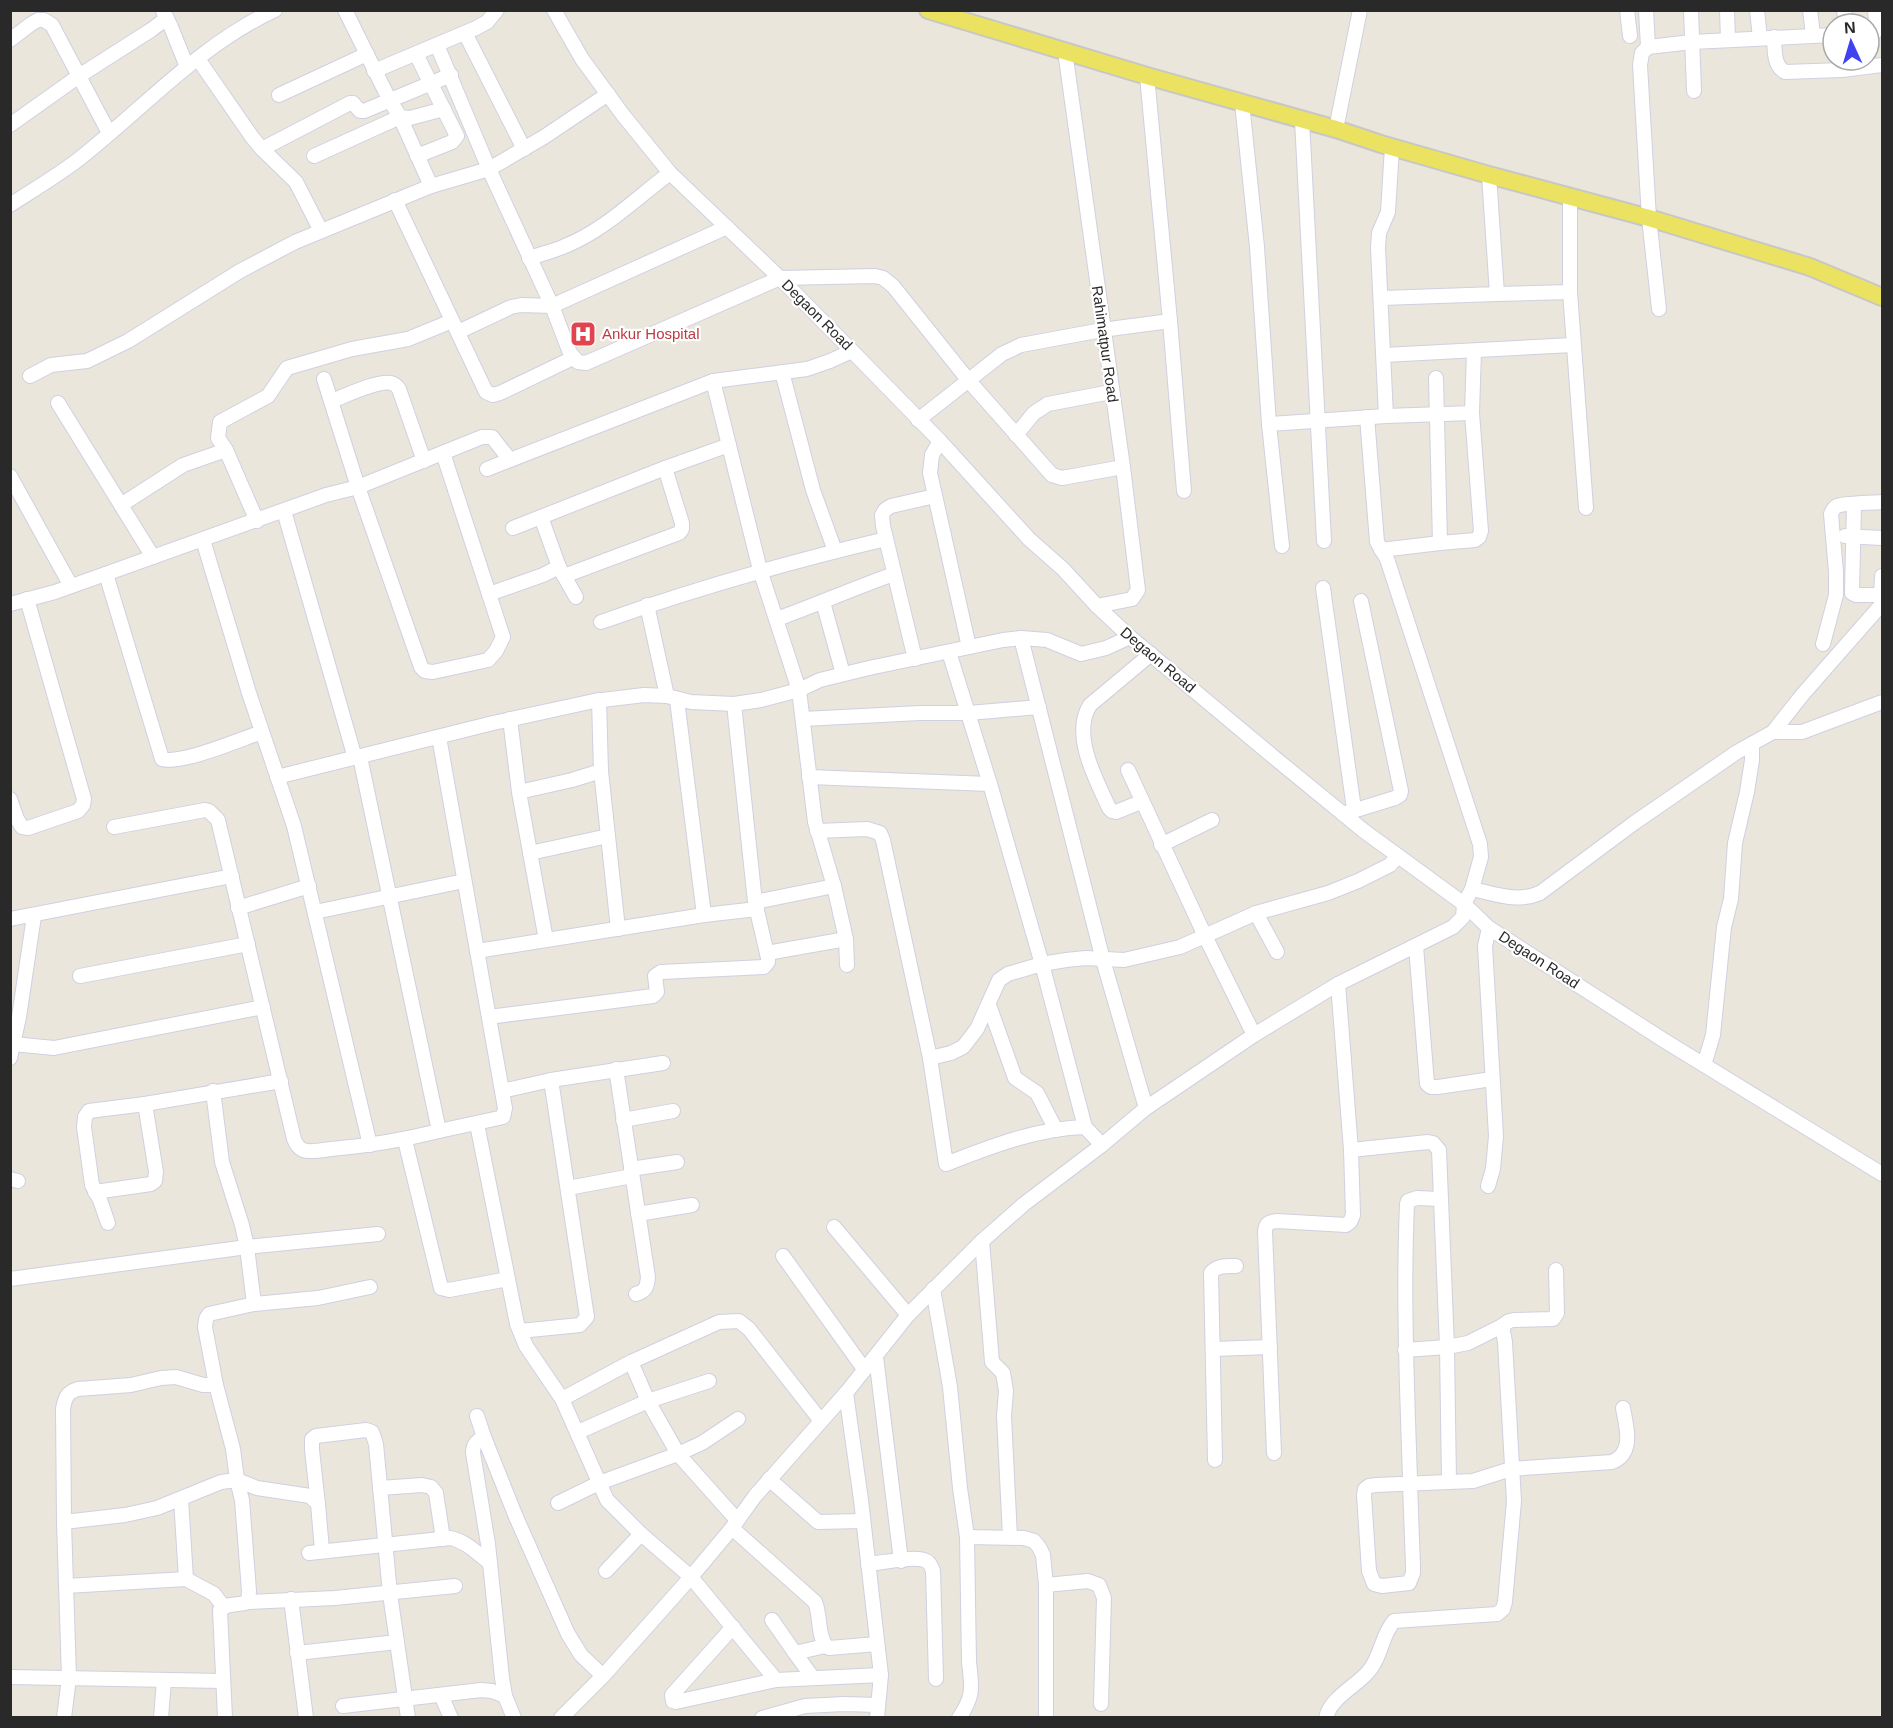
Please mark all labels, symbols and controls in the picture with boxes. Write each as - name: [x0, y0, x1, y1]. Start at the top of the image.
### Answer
- north arrow: [1821, 12, 1881, 72]
- text: N: [1844, 19, 1856, 36]
- street label: Degaon Road: [779, 276, 856, 353]
- street label: Rahimatpur Road: [1089, 285, 1122, 403]
- hospital icon: Ankur Hospital: [568, 319, 598, 349]
- place label: Ankur Hospital: [602, 325, 700, 342]
- street label: Degaon Road: [1117, 623, 1199, 696]
- street label: Degaon Road: [1496, 927, 1583, 992]

